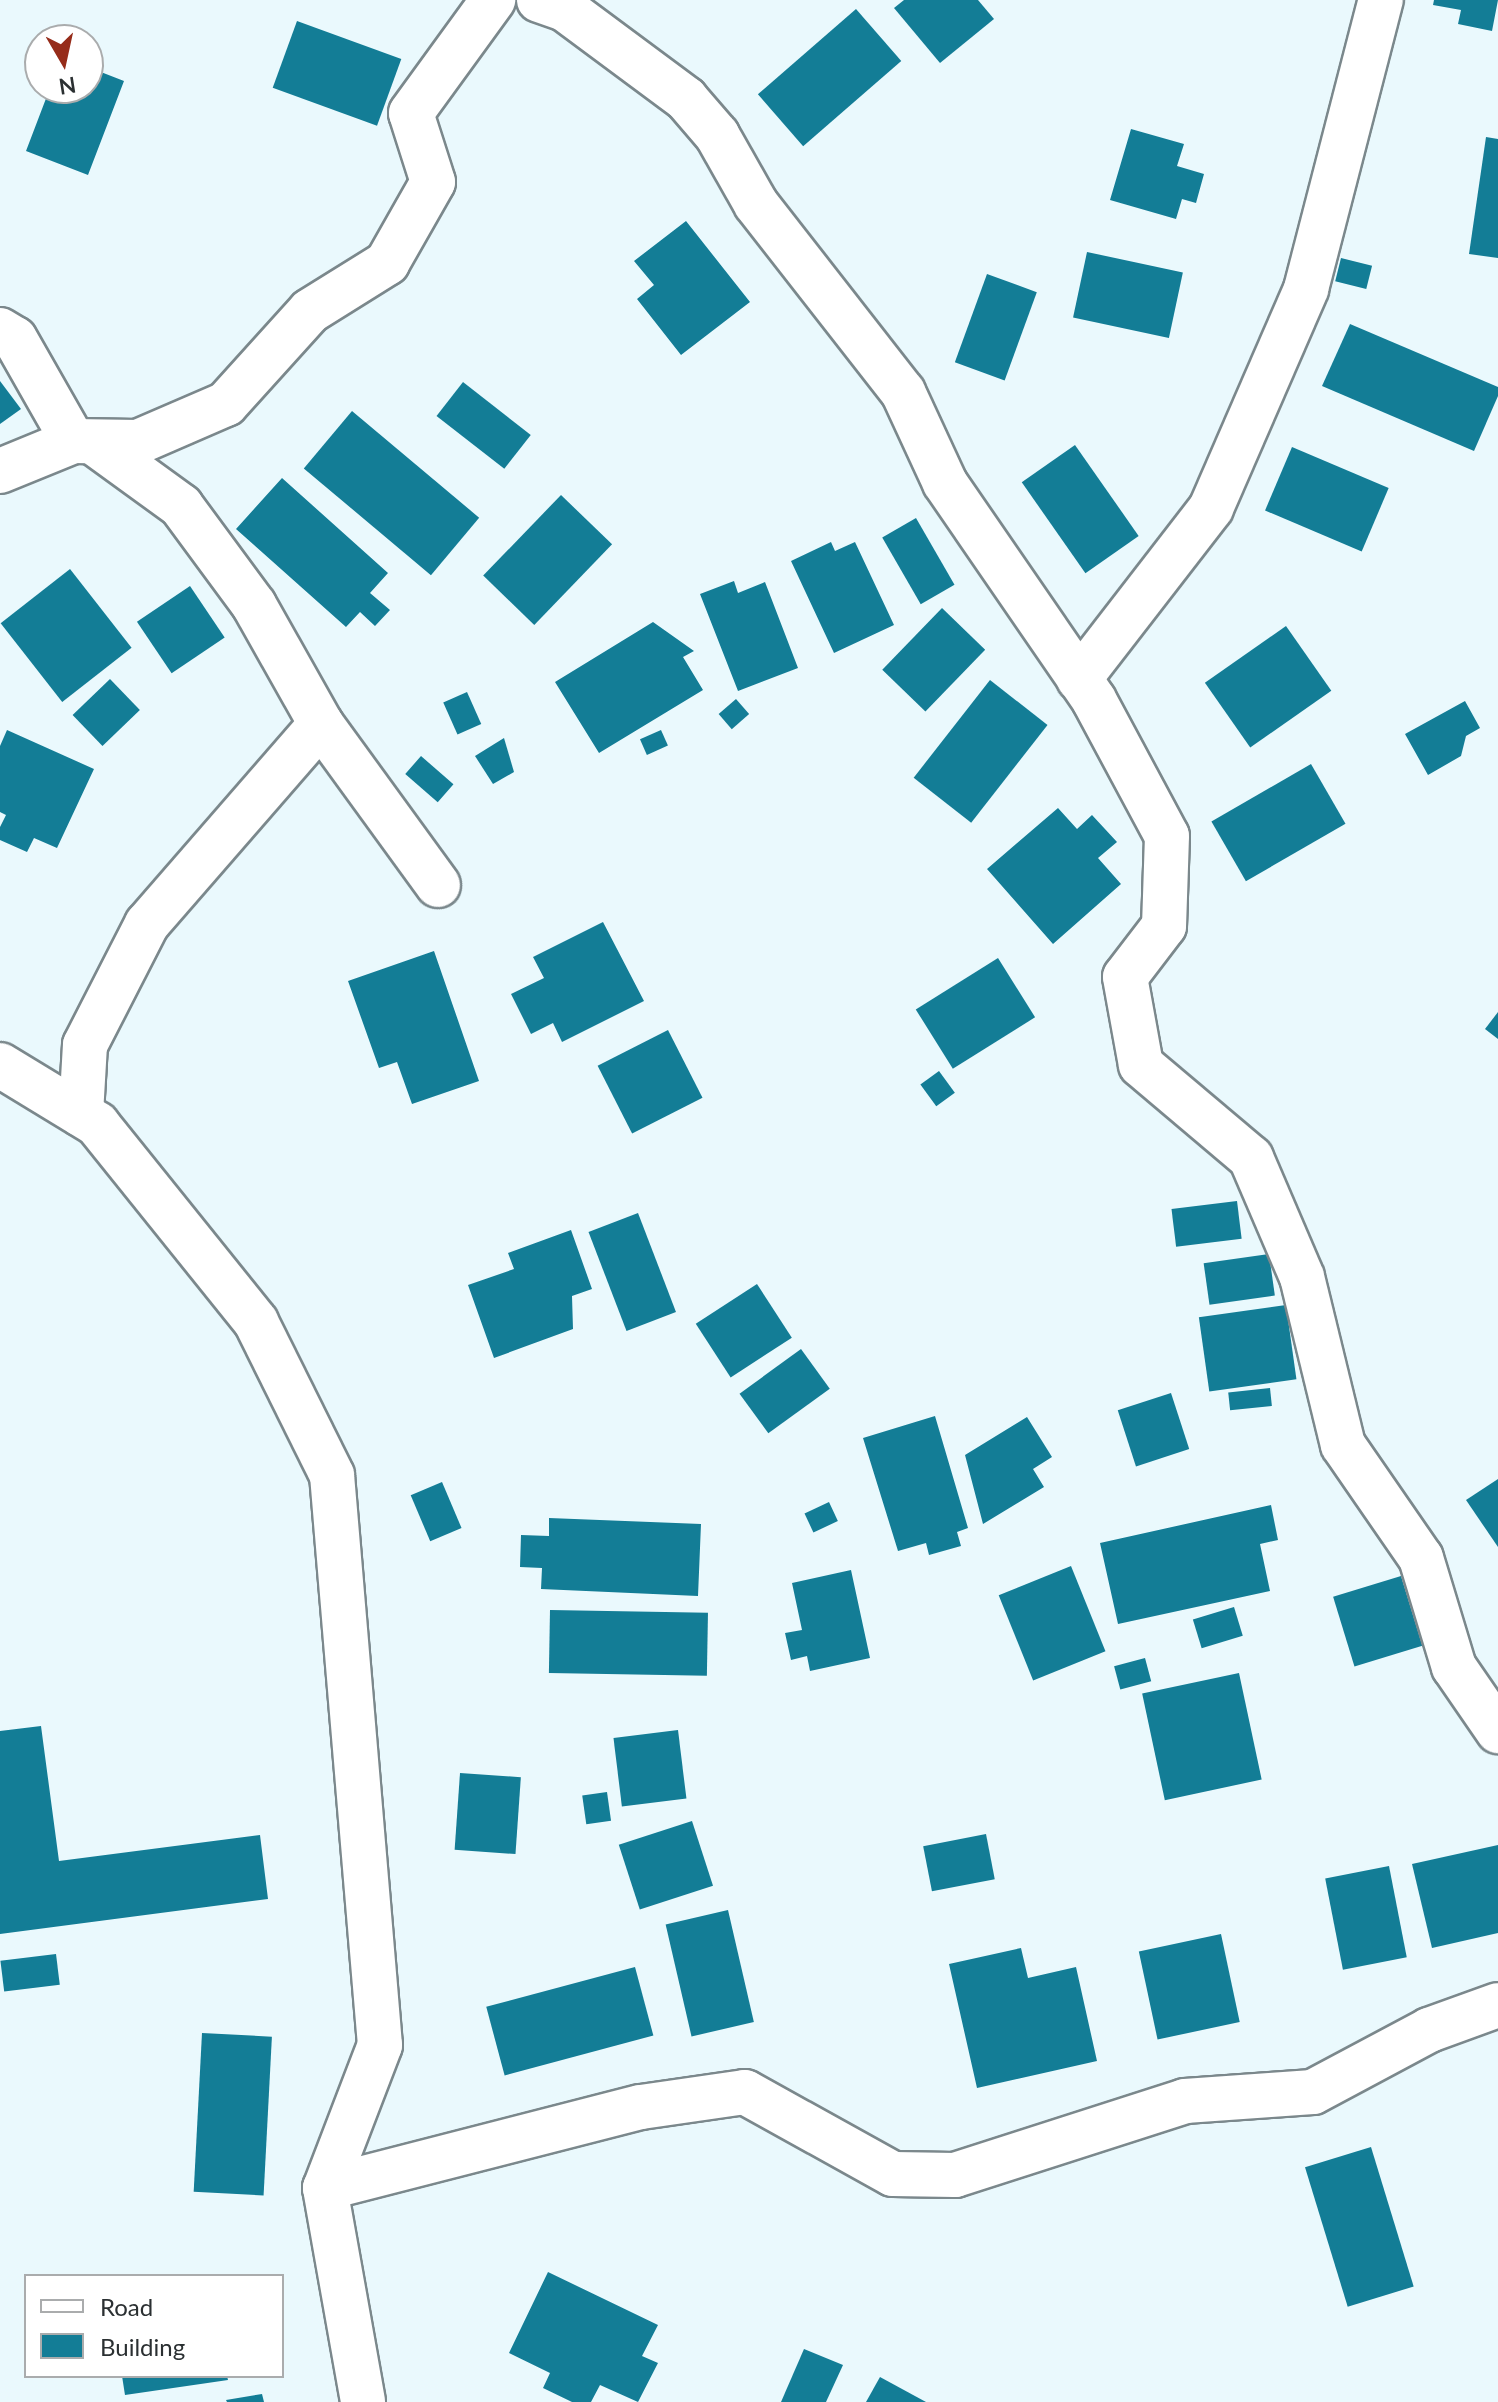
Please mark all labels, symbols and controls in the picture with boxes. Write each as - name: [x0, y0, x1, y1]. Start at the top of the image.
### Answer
- north arrow: [24, 24, 104, 104]
- text: N: [57, 72, 78, 101]
- legend: [24, 2274, 284, 2378]
- text: Road: [100, 2292, 153, 2321]
- text: Building: [100, 2332, 185, 2361]

